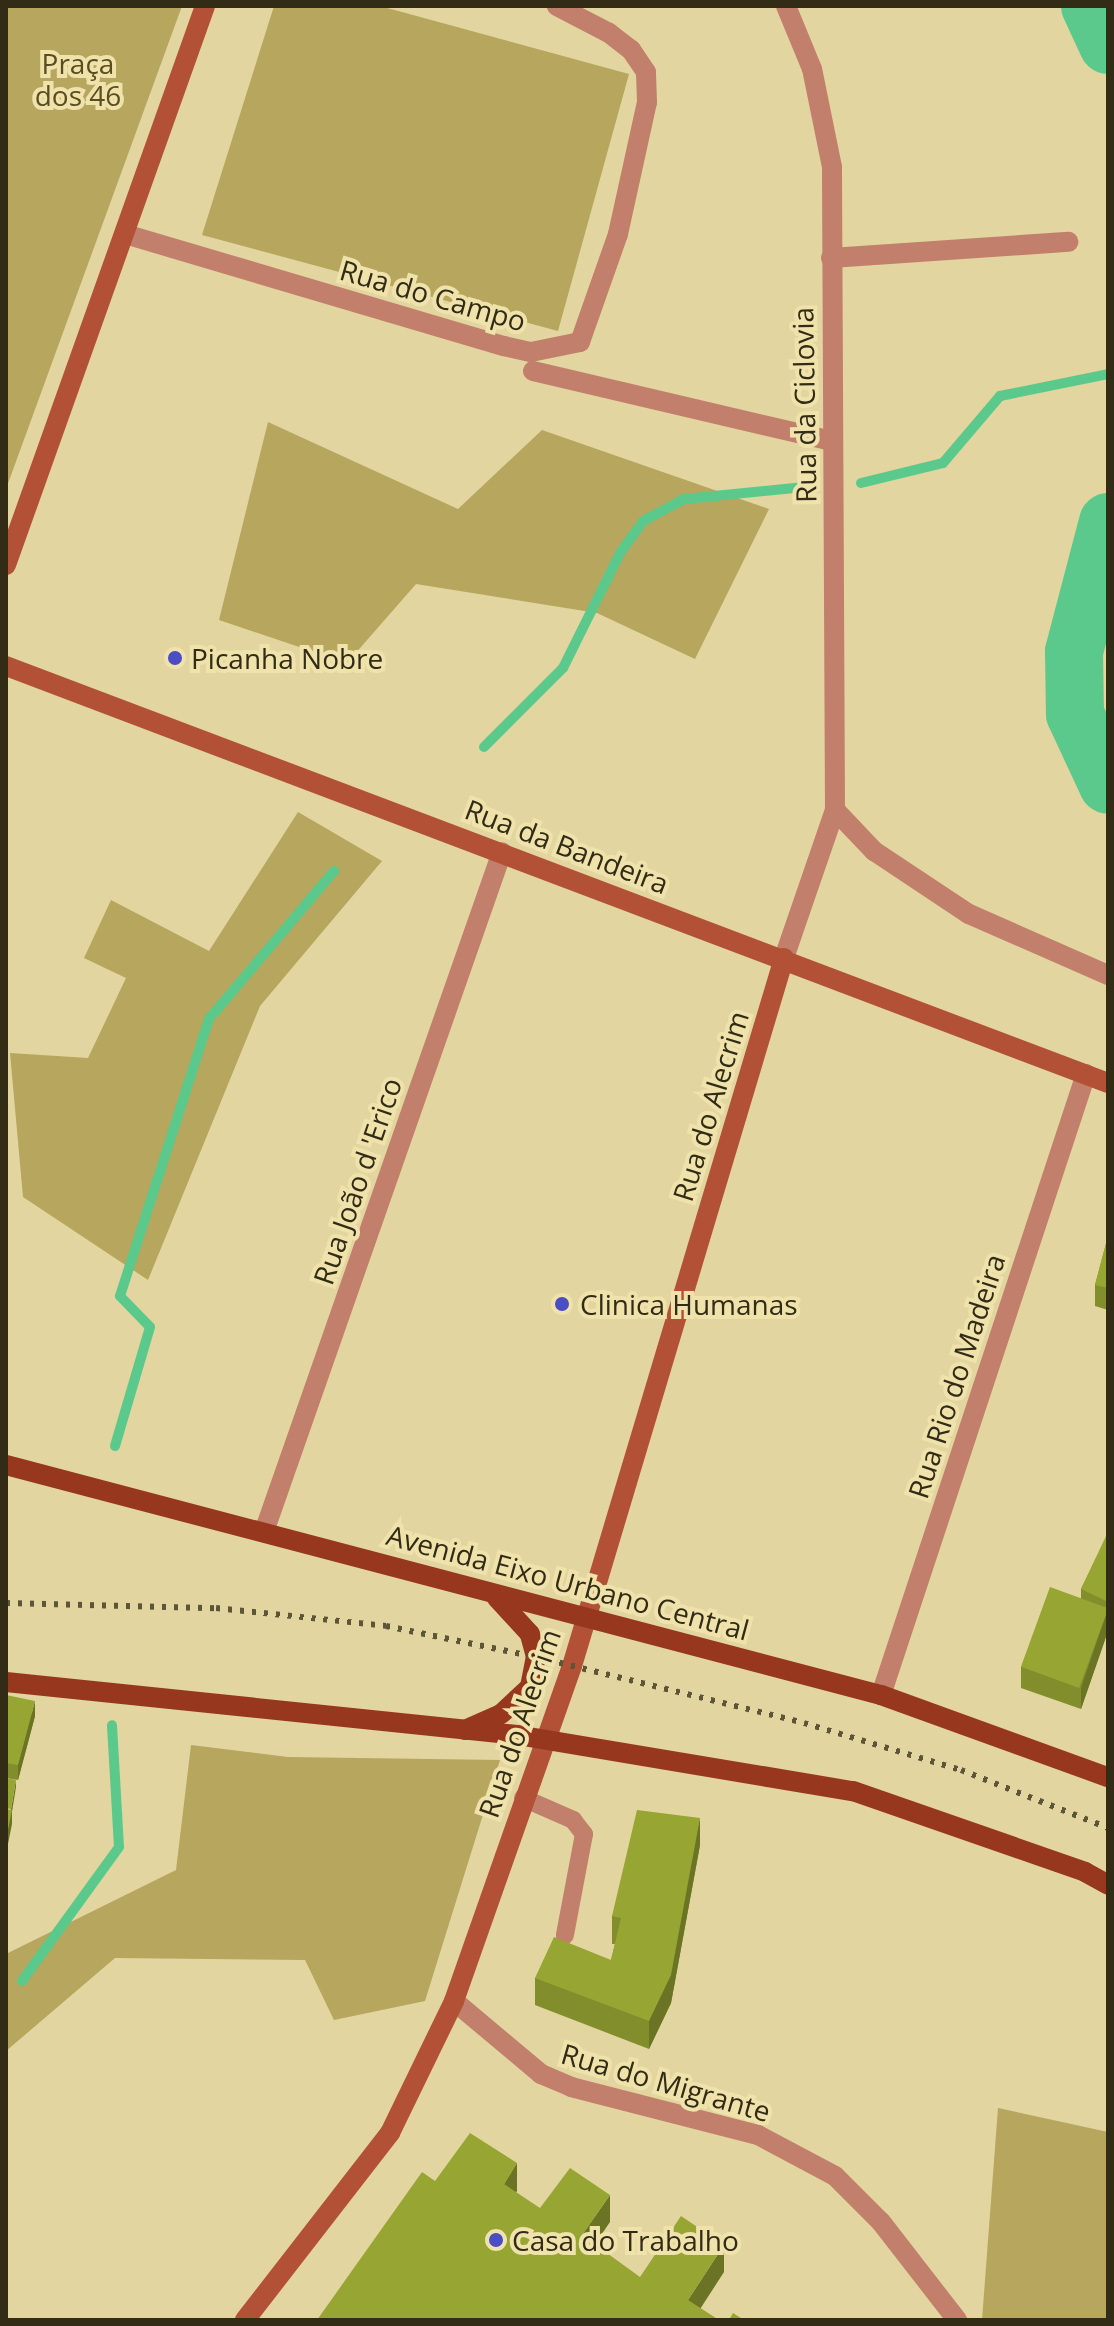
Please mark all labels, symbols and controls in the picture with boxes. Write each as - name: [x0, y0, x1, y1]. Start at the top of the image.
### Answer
- park label: Praça dos 46: [35, 46, 121, 112]
- street label: Rua do Campo: [336, 252, 530, 338]
- street label: Rua da Ciclovia: [785, 307, 823, 503]
- place label: Picanha Nobre: [191, 641, 383, 675]
- marker: Picanha Nobre: [166, 649, 184, 667]
- street label: Rua da Bandeira: [461, 792, 673, 900]
- street label: Rua do Alecrim: [665, 1007, 755, 1205]
- street label: Rua João d 'Erico: [306, 1073, 408, 1289]
- street label: Rua Rio do Madeira: [901, 1250, 1011, 1502]
- place label: Clinica Humanas: [580, 1287, 798, 1321]
- marker: Clinica Humanas: [551, 1293, 573, 1315]
- street label: Avenida Eixo Urbano Central: [383, 1517, 753, 1647]
- street label: Rua do Alecrim: [471, 1624, 567, 1822]
- street label: Rua do Migrante: [558, 2036, 774, 2128]
- place label: Casa do Trabalho: [512, 2223, 739, 2257]
- marker: Casa do Trabalho: [487, 2231, 505, 2249]

